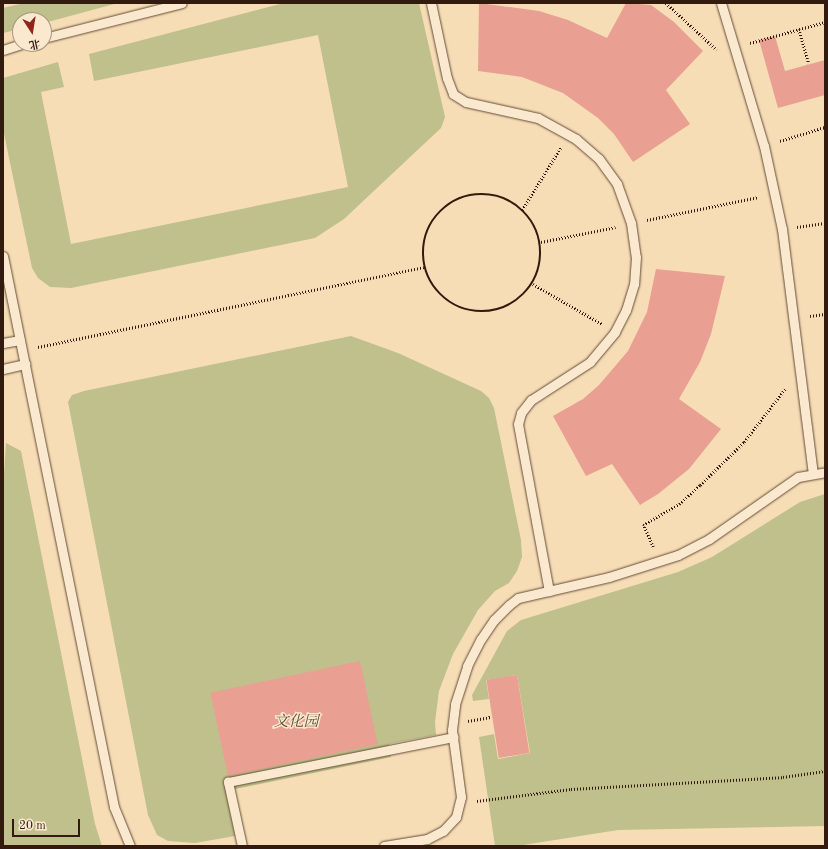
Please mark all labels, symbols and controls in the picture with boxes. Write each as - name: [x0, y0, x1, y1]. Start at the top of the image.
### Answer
- north arrow: [12, 12, 52, 52]
- text: 北: [28, 37, 41, 50]
- park label: 文化园: [274, 714, 318, 732]
- scale bar: [14, 811, 82, 837]
- text: 20 m: [19, 820, 46, 832]

